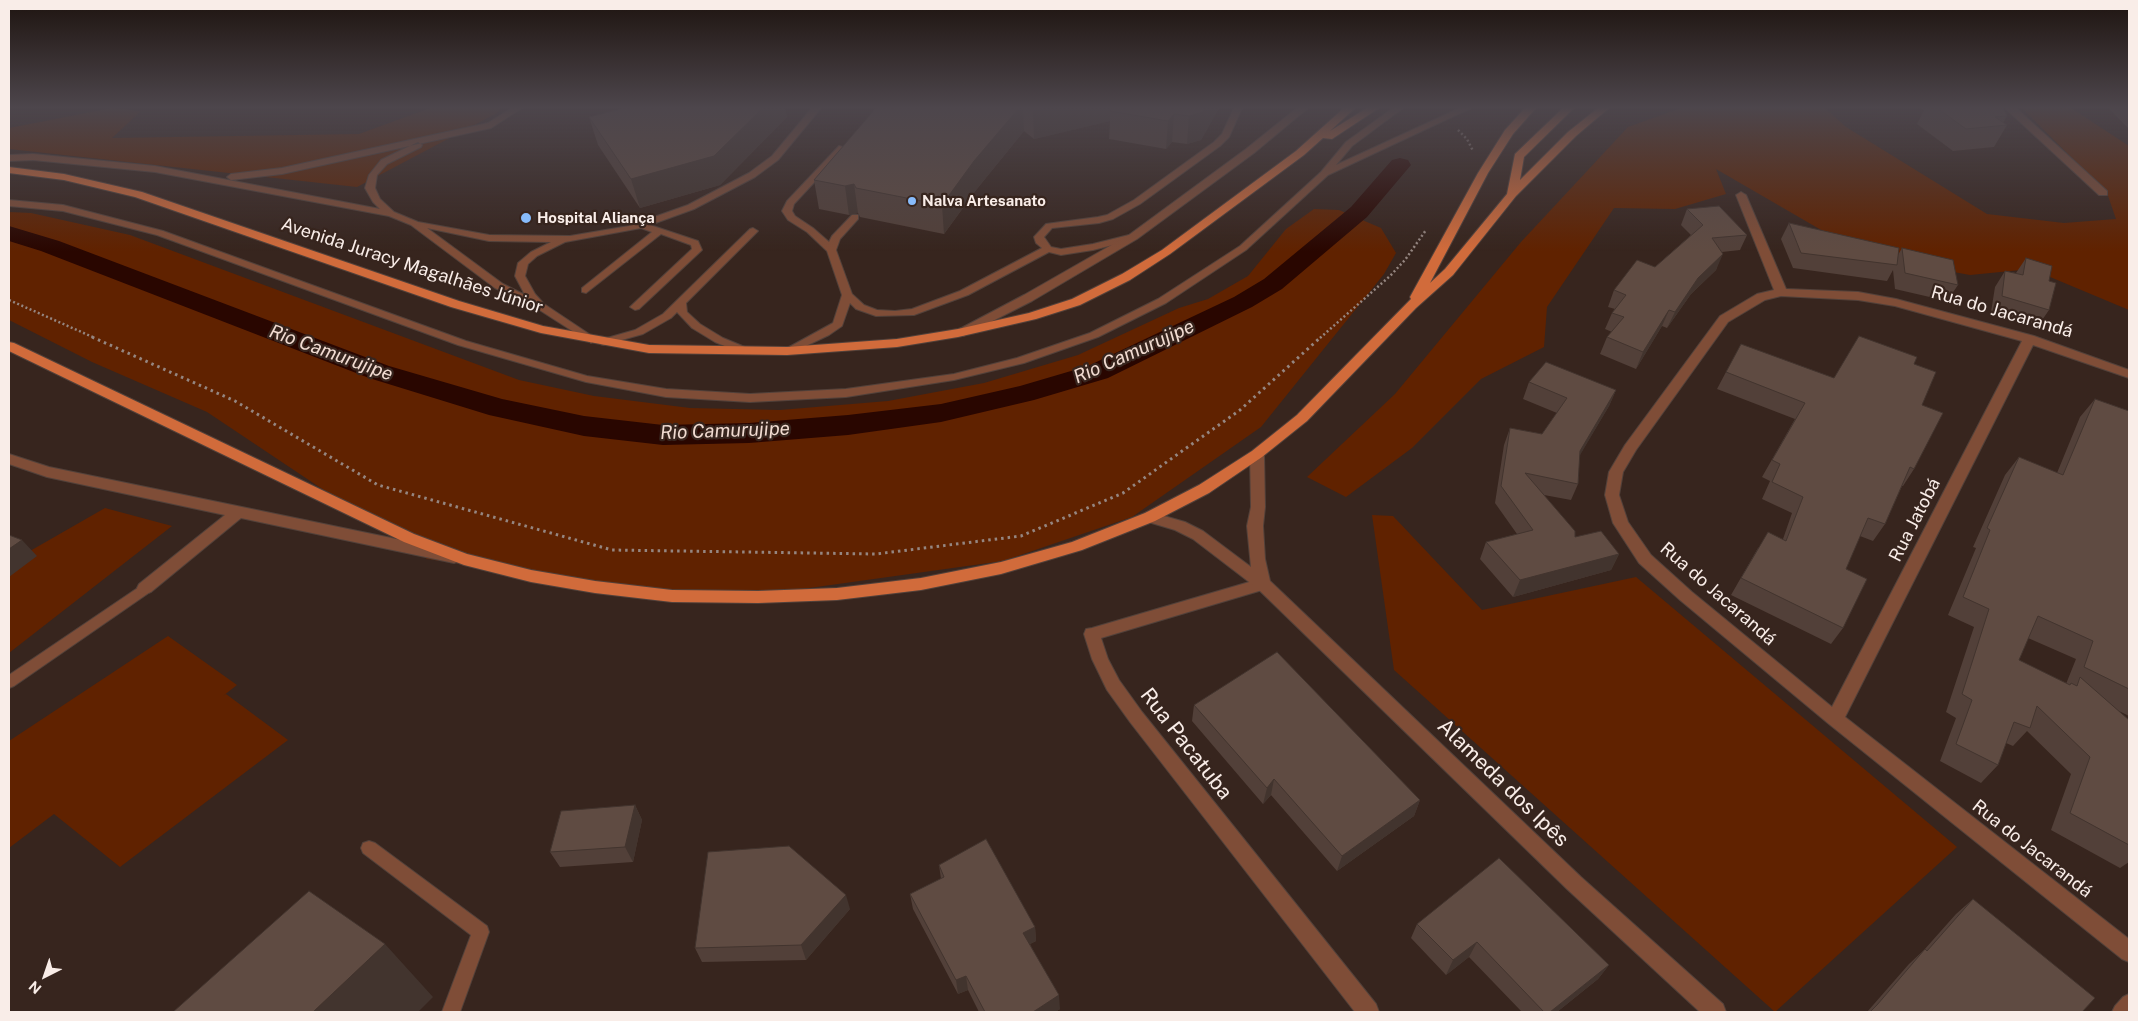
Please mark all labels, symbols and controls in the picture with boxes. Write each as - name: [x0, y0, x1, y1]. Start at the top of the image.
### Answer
- place label: Nalva Artesanato: [922, 192, 1046, 210]
- marker: Nalva Artesanato: [906, 195, 918, 207]
- place label: Hospital Aliança: [537, 209, 655, 227]
- marker: Hospital Aliança: [519, 211, 533, 225]
- street label: Avenida Juracy Magalhães Júnior: [278, 213, 546, 319]
- street label: Rua do Jacarandá: [1929, 281, 2075, 343]
- water label: Rio Camurujipe: [1070, 315, 1198, 389]
- water label: Rio Camurujipe: [266, 320, 396, 386]
- water label: Rio Camurujipe: [660, 417, 790, 445]
- street label: Rua Jatobá: [1885, 475, 1945, 565]
- street label: Rua do Jacarandá: [1656, 538, 1780, 650]
- street label: Rua Pacatuba: [1135, 683, 1237, 805]
- street label: Alameda dos Ipês: [1432, 714, 1574, 852]
- street label: Rua do Jacarandá: [1968, 795, 2096, 903]
- north arrow: [20, 951, 70, 1001]
- text: N: [26, 978, 45, 997]

